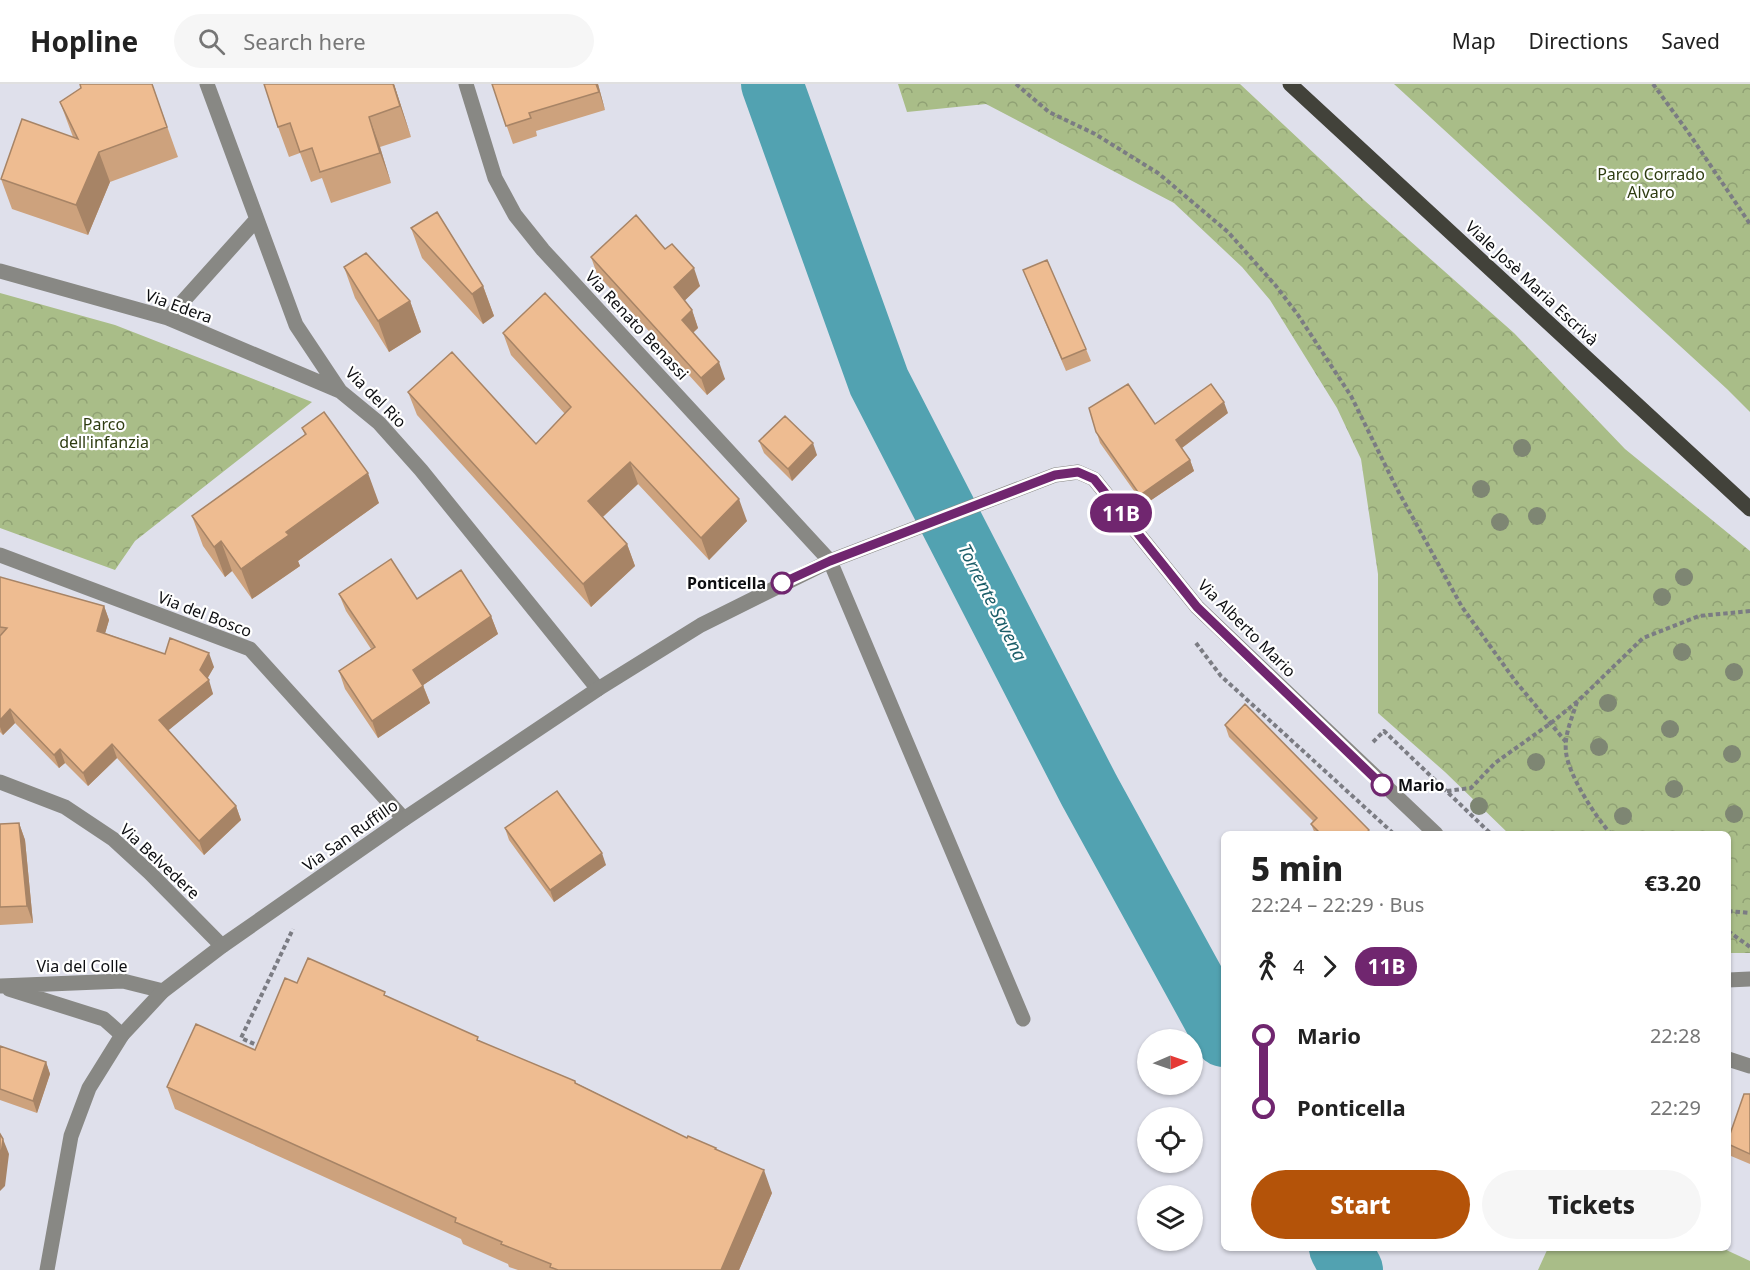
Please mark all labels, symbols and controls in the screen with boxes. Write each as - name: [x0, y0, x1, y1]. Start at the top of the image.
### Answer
- search box: [174, 14, 594, 68]
- text: Hopline: [30, 22, 138, 60]
- icon: search: [195, 25, 228, 58]
- text: Search here: [243, 26, 366, 56]
- text: Map: [1452, 27, 1496, 55]
- text: Directions: [1529, 27, 1628, 55]
- text: Saved: [1661, 27, 1720, 55]
- park label: Parco Corrado Alvaro: [1597, 163, 1705, 203]
- street label: Viale Josè Maria Escrivà: [1461, 215, 1603, 351]
- street label: Via Renato Benassi: [581, 266, 693, 384]
- street label: Via Edera: [142, 284, 216, 328]
- street label: Via del Rio: [341, 362, 411, 432]
- park label: Parco dell'infanzia: [59, 413, 149, 453]
- line badge: 11B: [1086, 494, 1156, 532]
- text: 11B: [1102, 499, 1140, 527]
- water label: Torrente Savena: [953, 539, 1033, 665]
- place label: Ponticella: [687, 572, 766, 594]
- marker: Ponticella: [771, 572, 793, 594]
- street label: Via Alberto Mario: [1193, 574, 1301, 682]
- street label: Via del Bosco: [155, 586, 255, 642]
- marker: Mario: [1371, 774, 1393, 796]
- place label: Mario: [1398, 774, 1445, 796]
- street label: Via San Ruffillo: [298, 794, 402, 876]
- street label: Via Belvedere: [115, 818, 205, 904]
- text: 5 min: [1251, 846, 1343, 891]
- text: €3.20: [1644, 867, 1701, 897]
- text: 22:24 – 22:29 · Bus: [1251, 891, 1424, 918]
- icon: walk: [1251, 950, 1284, 983]
- icon: forward: [1313, 950, 1346, 983]
- text: 11B: [1367, 952, 1405, 980]
- text: 4: [1293, 953, 1304, 980]
- street label: Via del Colle: [36, 955, 128, 977]
- text: Mario: [1297, 1020, 1361, 1050]
- text: 22:28: [1650, 1022, 1701, 1049]
- north arrow: [1137, 1029, 1203, 1095]
- map controls: [1137, 1029, 1203, 1251]
- text: Ponticella: [1297, 1092, 1406, 1122]
- text: 22:29: [1650, 1094, 1701, 1121]
- button: locate: [1137, 1107, 1203, 1173]
- button: Start: [1251, 1170, 1470, 1239]
- button: Tickets: [1482, 1170, 1701, 1239]
- button: layers: [1137, 1185, 1203, 1251]

